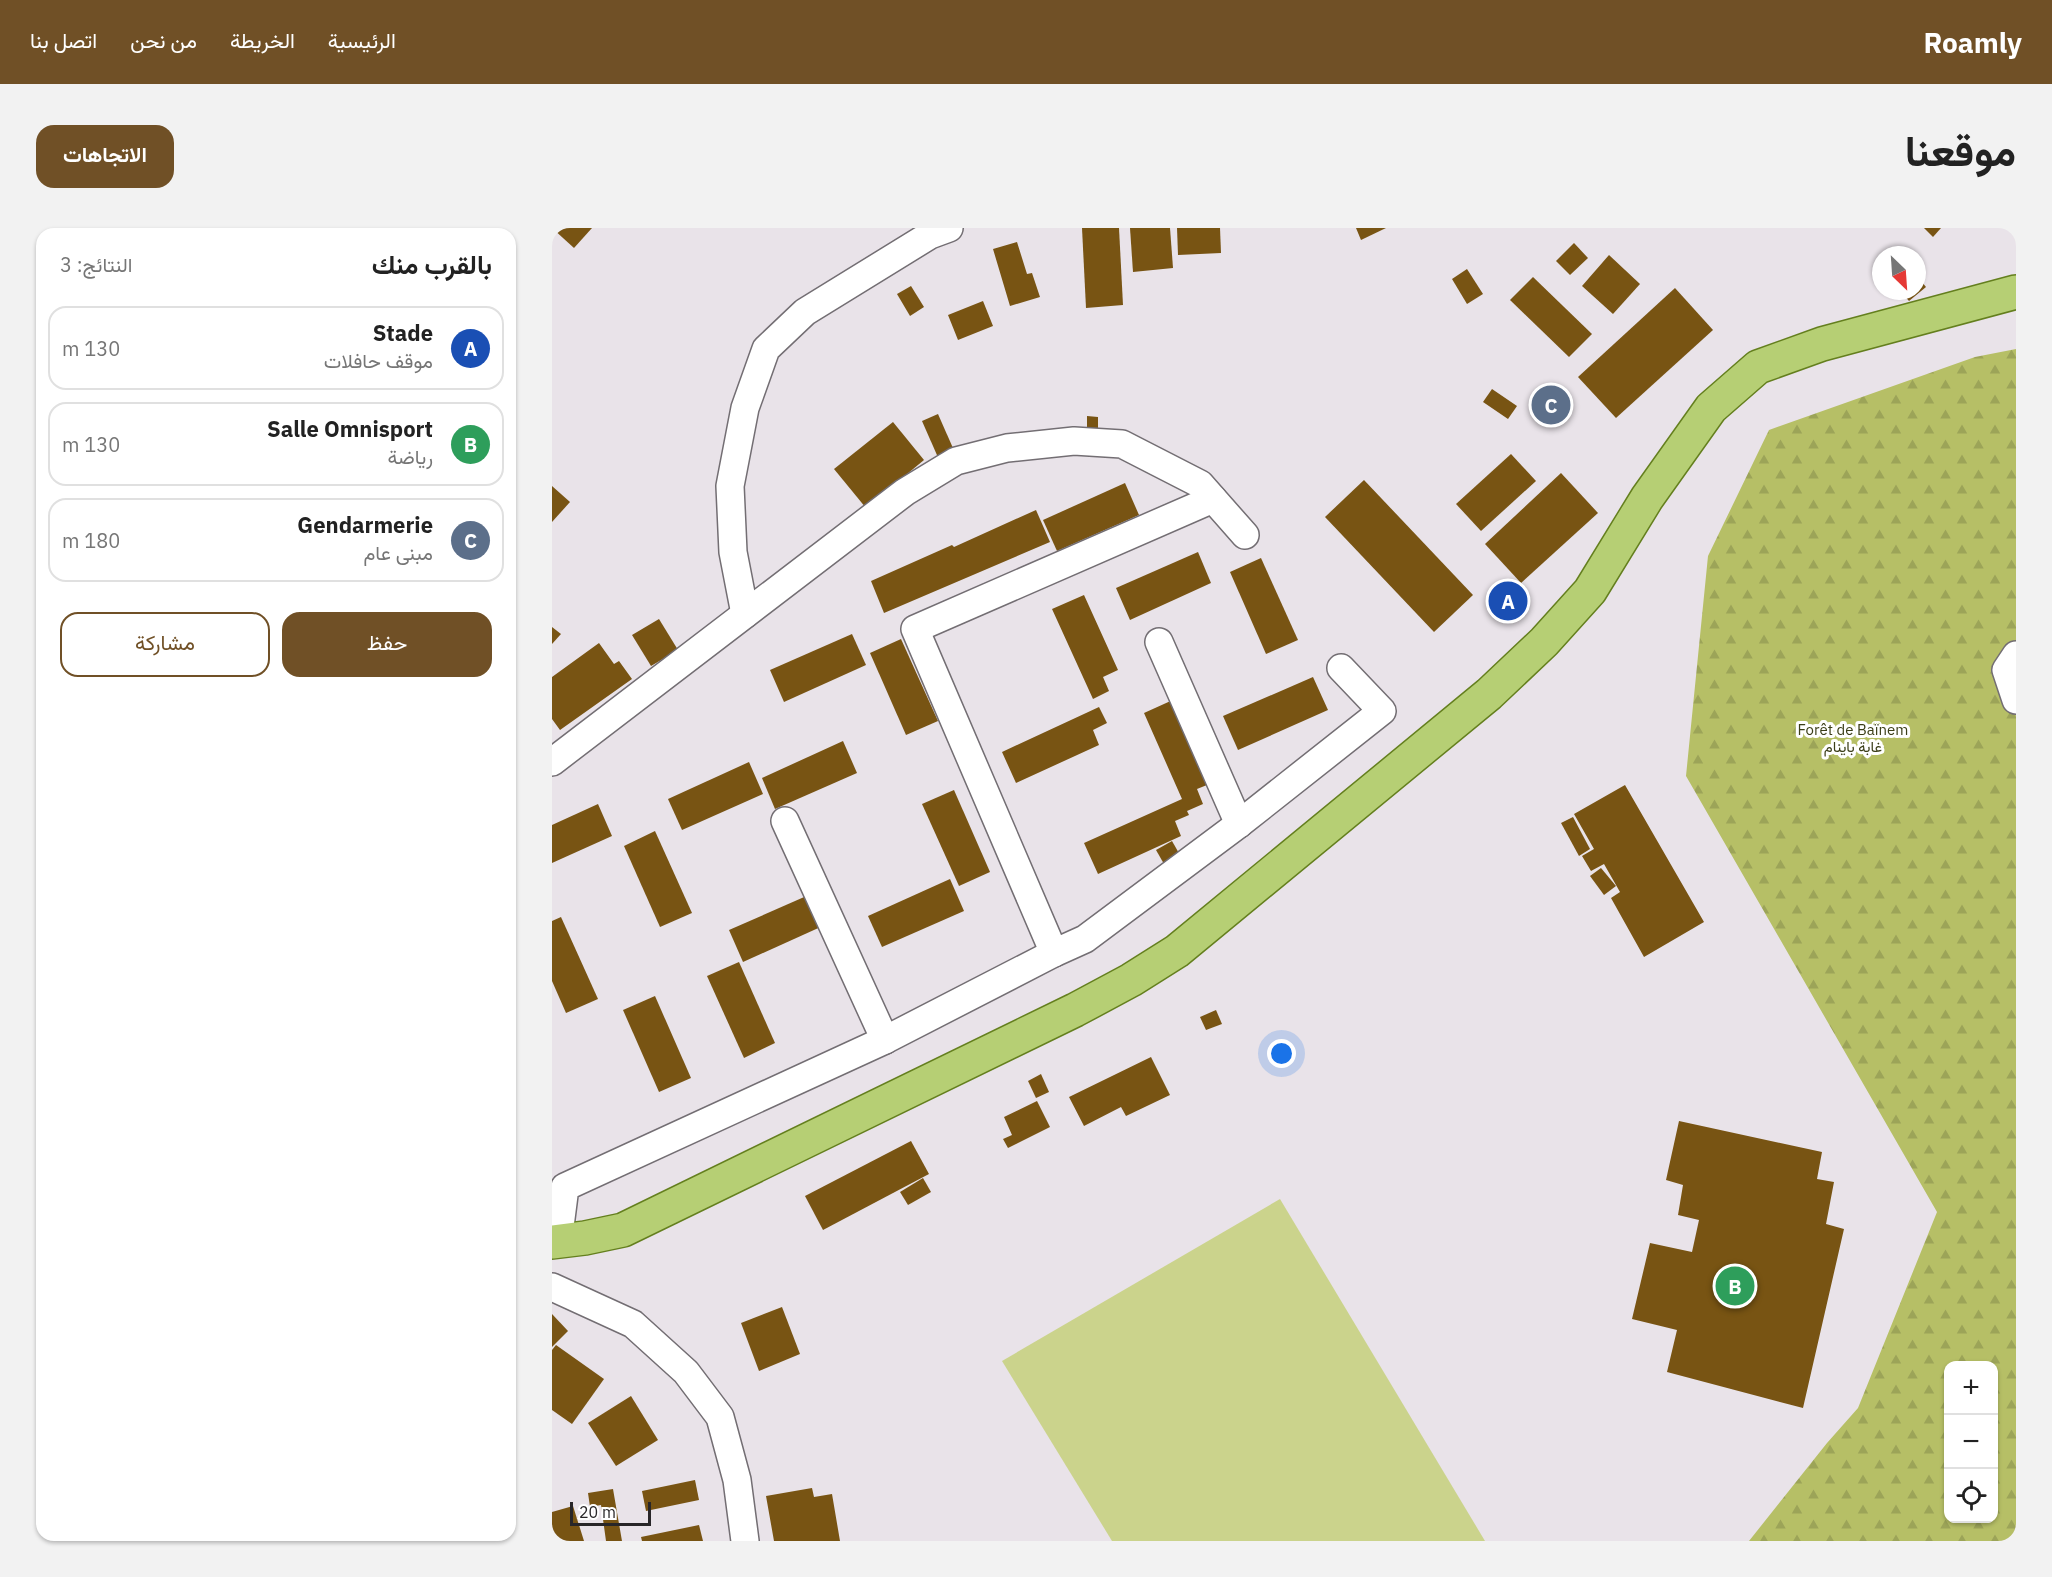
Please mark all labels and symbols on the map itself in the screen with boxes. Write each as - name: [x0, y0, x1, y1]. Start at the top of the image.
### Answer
- north arrow: [1872, 246, 1926, 300]
- pin: C: [1532, 382, 1570, 428]
- pin: A: [1488, 578, 1528, 623]
- park label: Forêt de Baïnem غابة باينام: [1798, 720, 1908, 757]
- your location: [1267, 1039, 1296, 1068]
- pin: B: [1716, 1264, 1754, 1308]
- scale bar: [570, 1499, 651, 1526]

